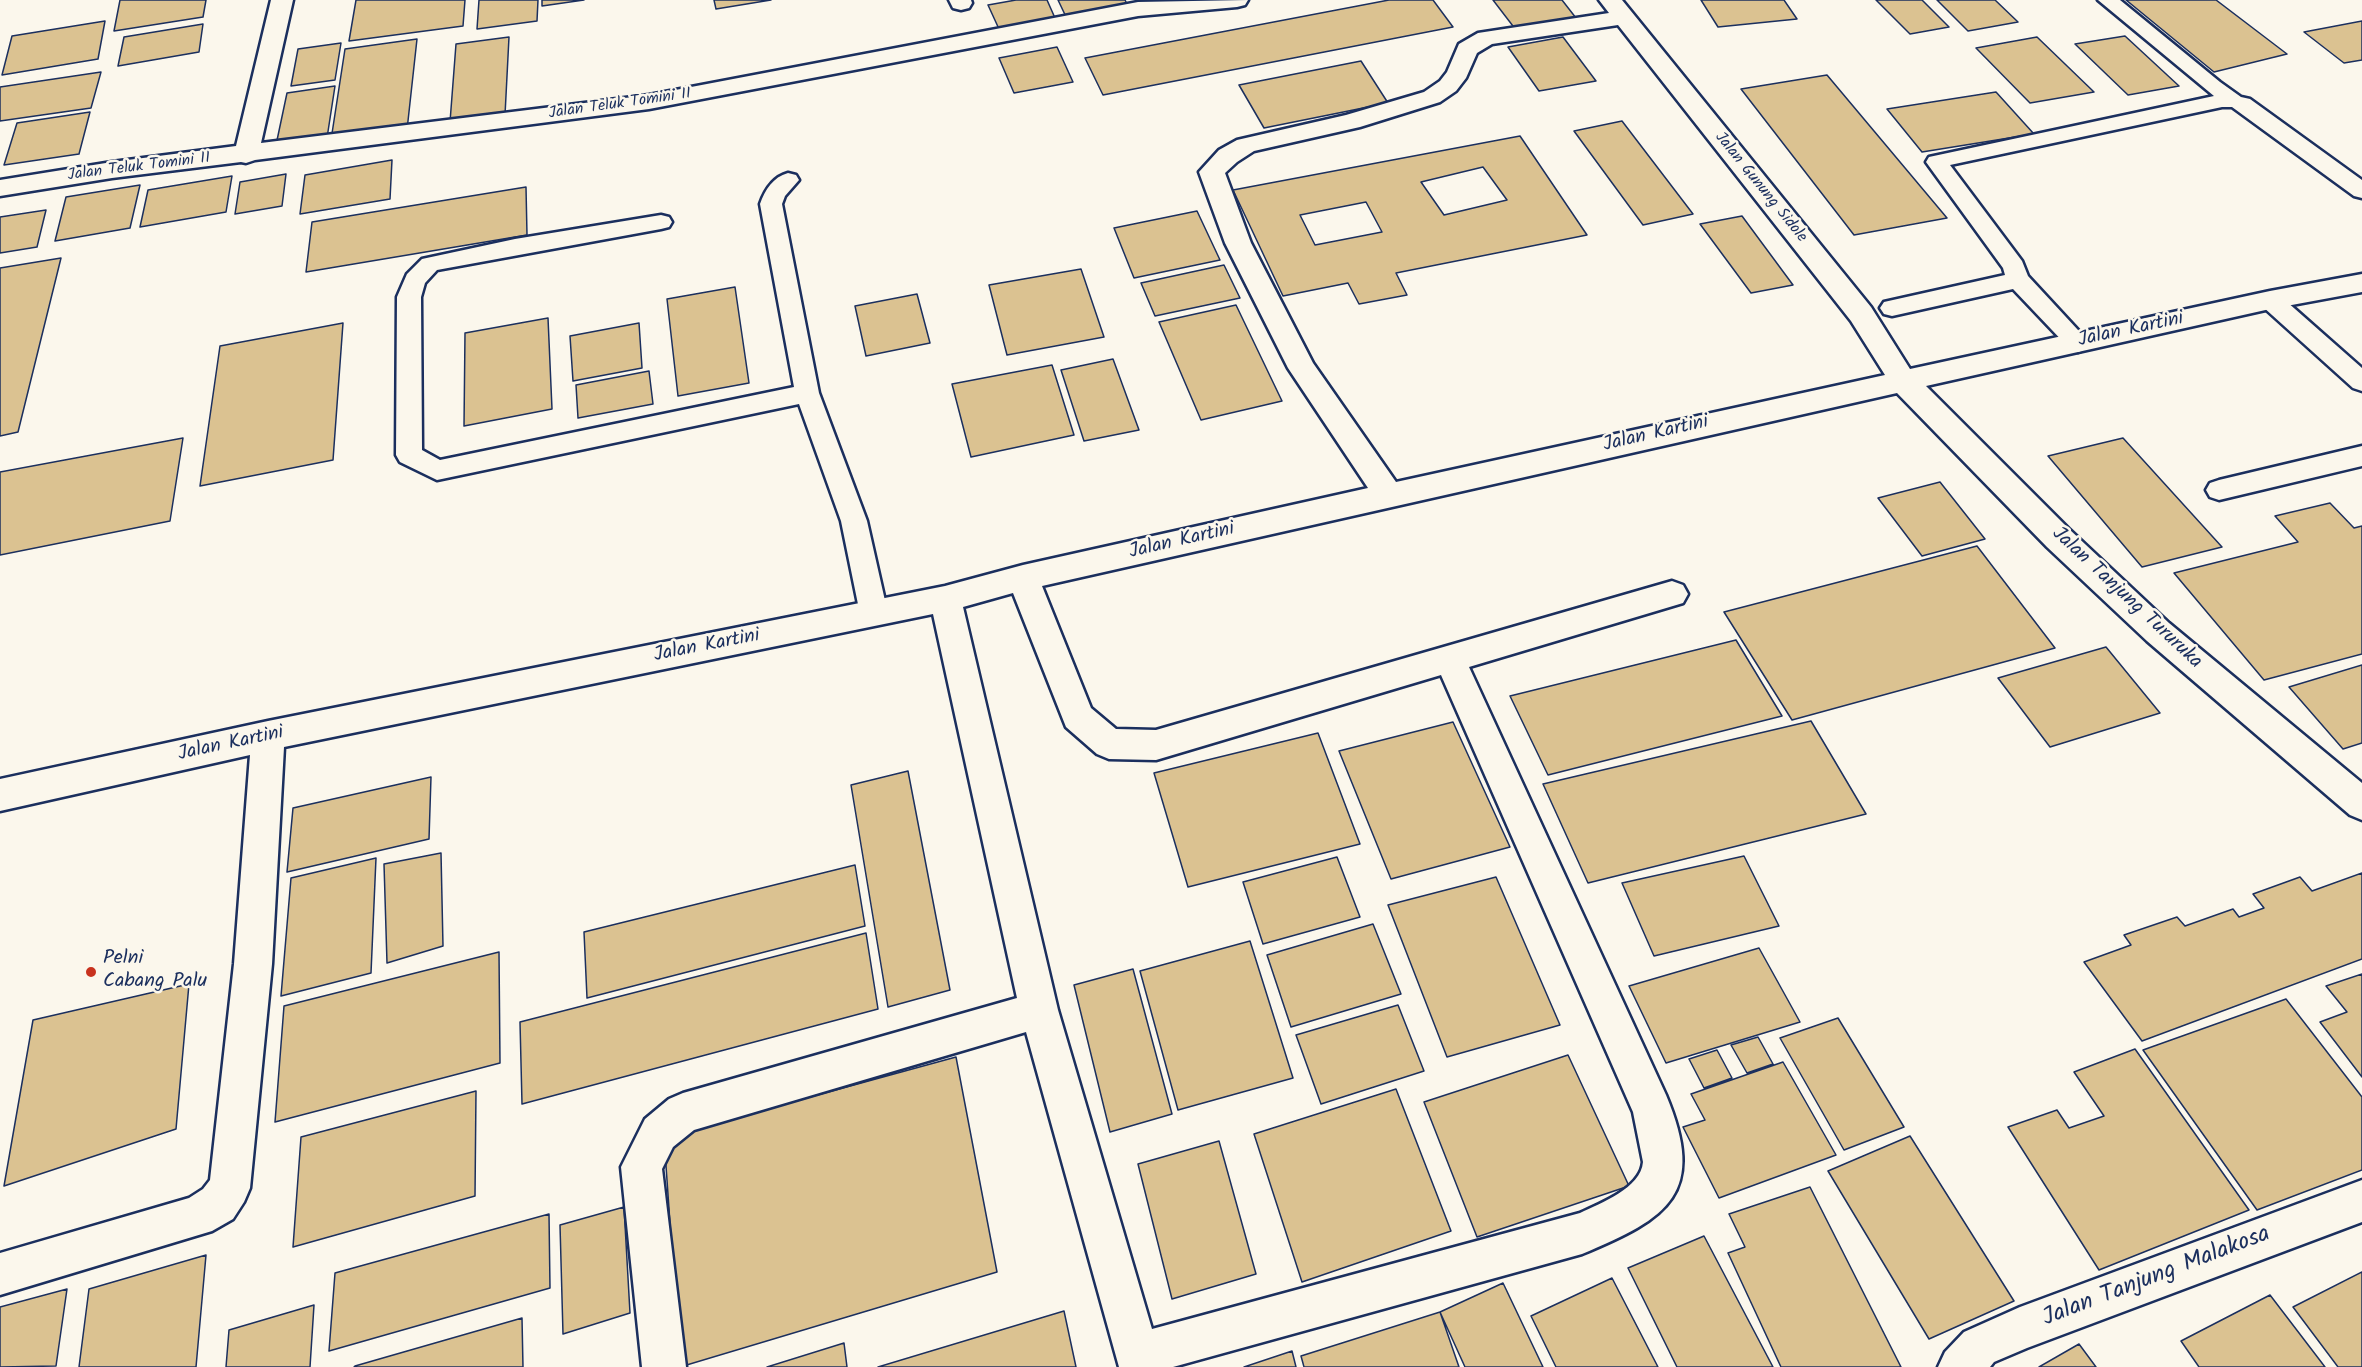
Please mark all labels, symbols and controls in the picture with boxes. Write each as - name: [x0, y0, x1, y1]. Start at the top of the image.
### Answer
- street label: Jalan Teluk Tomini II: [548, 85, 692, 125]
- street label: Jalan Gunung Sidole: [1710, 129, 1810, 247]
- street label: Jalan Teluk Tomini II: [67, 150, 211, 186]
- street label: Jalan Kartini: [2076, 308, 2186, 354]
- street label: Jalan Kartini: [1601, 411, 1711, 459]
- street label: Jalan Kartini: [1127, 518, 1237, 566]
- street label: Jalan Tanjung Tururuka: [2046, 523, 2206, 675]
- street label: Jalan Kartini: [652, 625, 762, 669]
- street label: Jalan Kartini: [176, 722, 286, 768]
- place label: Pelni Cabang Palu: [103, 948, 207, 995]
- marker: Pelni Cabang Palu: [84, 965, 98, 979]
- street label: Jalan Tanjung Malakosa: [2039, 1221, 2275, 1335]

